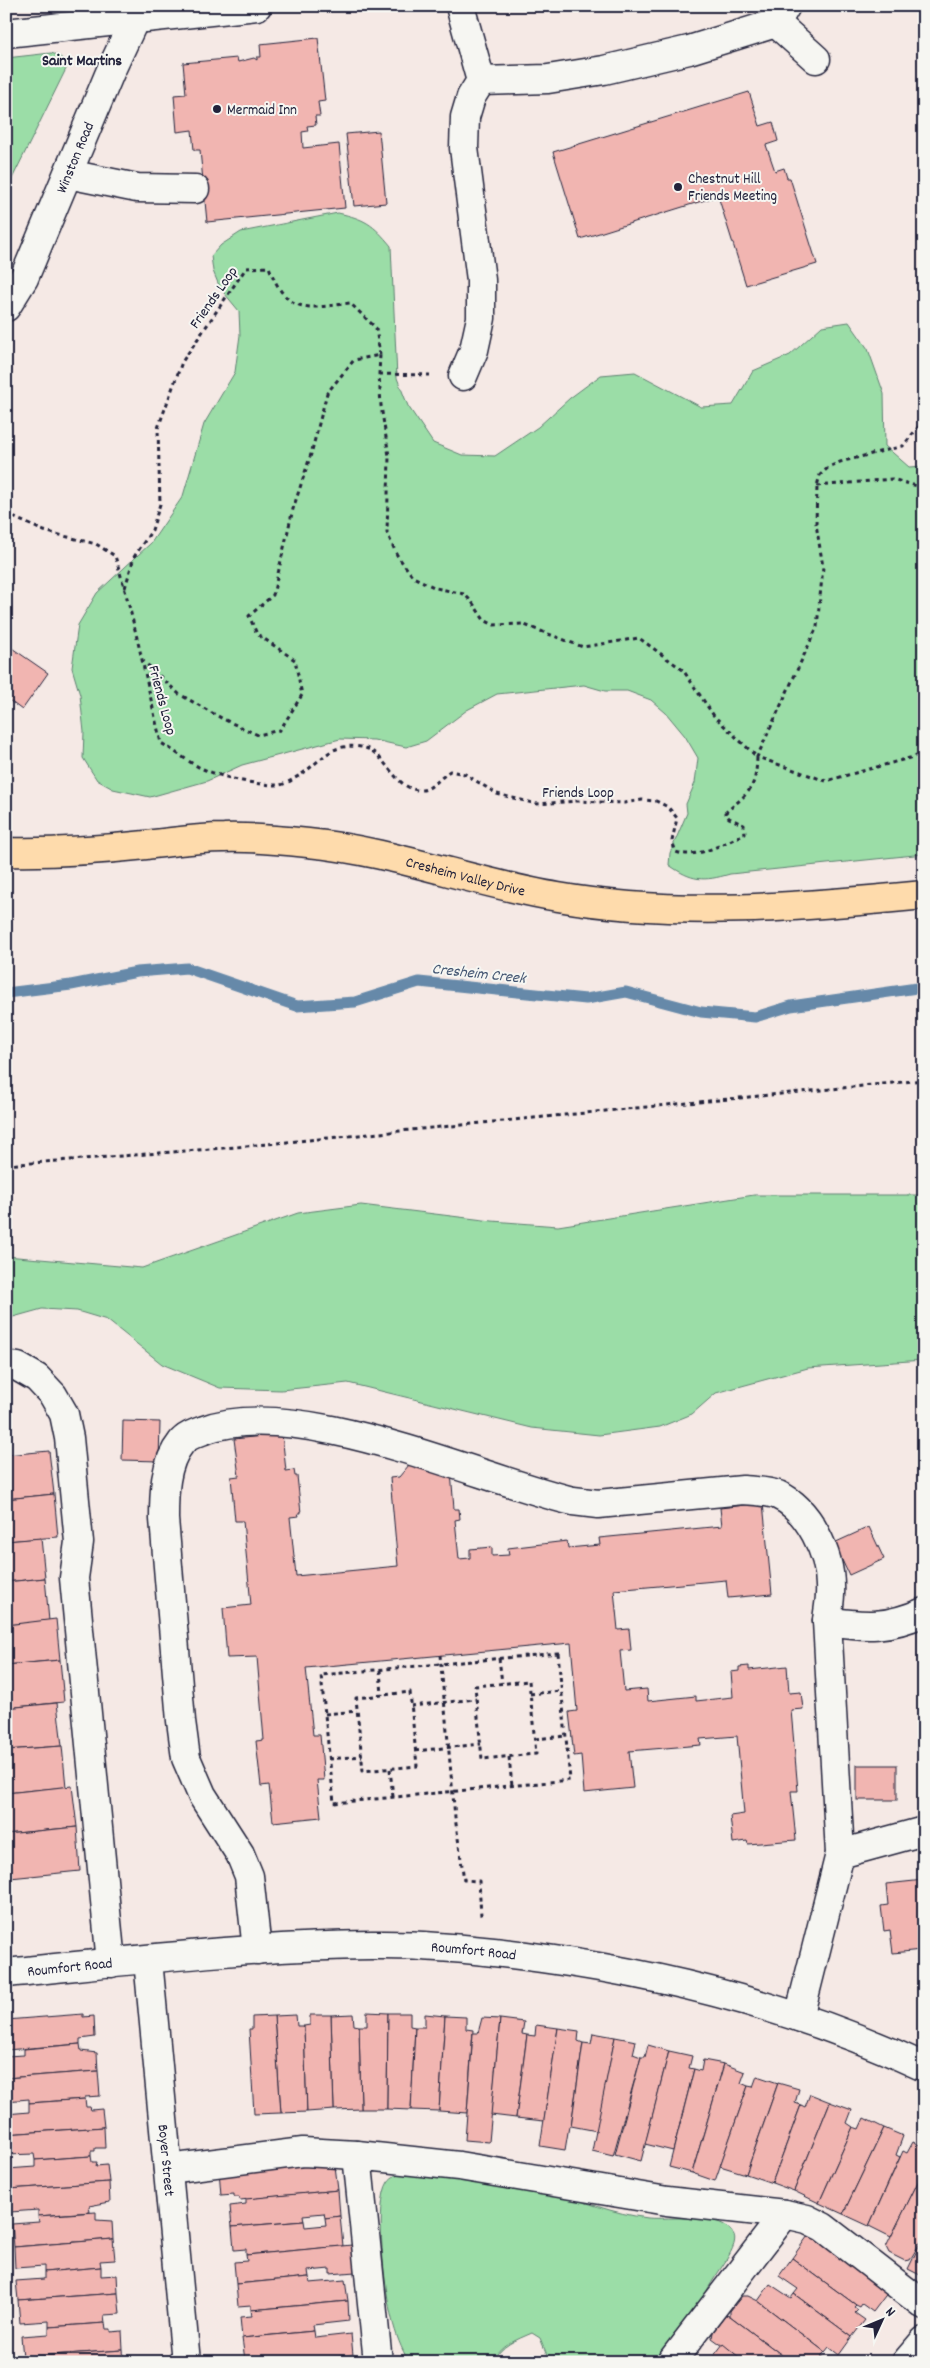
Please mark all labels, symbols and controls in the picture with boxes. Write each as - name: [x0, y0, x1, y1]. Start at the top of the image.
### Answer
- district label: Saint Martins: [42, 50, 122, 73]
- place label: Mermaid Inn: [227, 100, 297, 122]
- marker: Mermaid Inn: [211, 103, 223, 115]
- street label: Winston Road: [52, 119, 101, 197]
- place label: Chestnut Hill Friends Meeting: [688, 169, 777, 208]
- marker: Chestnut Hill Friends Meeting: [672, 181, 684, 193]
- street label: Friends Loop: [185, 262, 244, 334]
- street label: Friends Loop: [141, 663, 181, 738]
- street label: Friends Loop: [542, 783, 614, 805]
- street label: Cresheim Valley Drive: [403, 852, 527, 903]
- water label: Cresheim Creek: [431, 958, 528, 991]
- street label: Roumfort Road: [430, 1937, 517, 1967]
- street label: Roumfort Road: [26, 1953, 113, 1984]
- street label: Boyer Street: [151, 2123, 179, 2198]
- north arrow: [858, 2296, 908, 2346]
- text: N: [880, 2303, 900, 2322]

